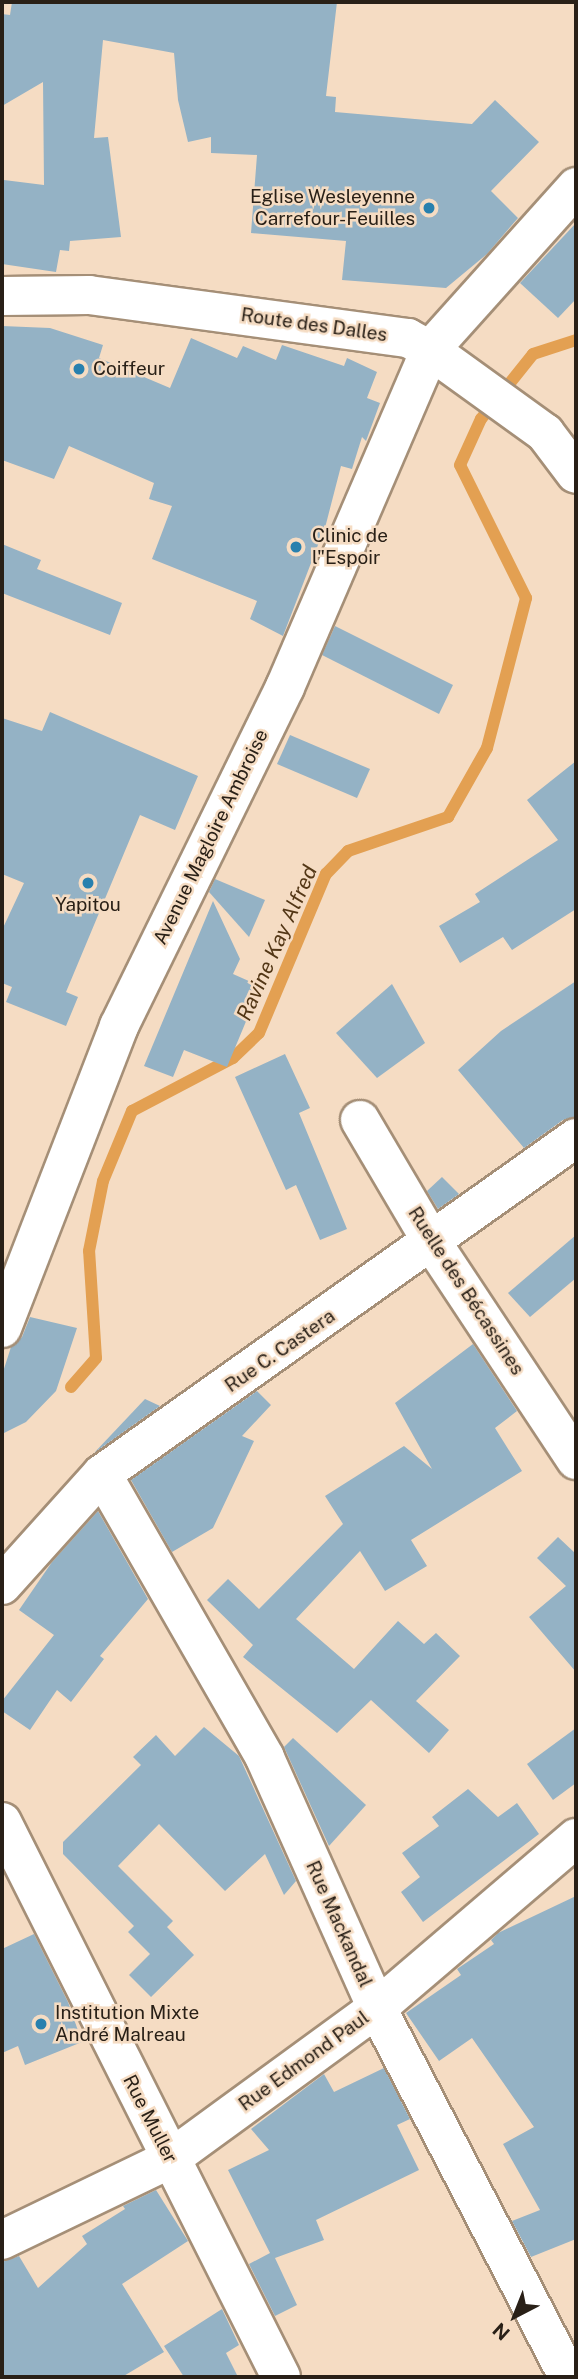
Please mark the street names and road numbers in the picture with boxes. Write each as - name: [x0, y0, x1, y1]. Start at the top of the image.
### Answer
- street label: Route des Dalles: [239, 303, 389, 347]
- street label: Avenue Magloire Ambroise: [149, 726, 273, 948]
- street label: Ruelle des Bécassines: [403, 1202, 529, 1380]
- street label: Rue C. Castera: [221, 1305, 339, 1397]
- street label: Rue Mackandal: [301, 1857, 377, 1991]
- street label: Rue Edmond Paul: [234, 2006, 374, 2116]
- street label: Rue Muller: [118, 2071, 182, 2167]

